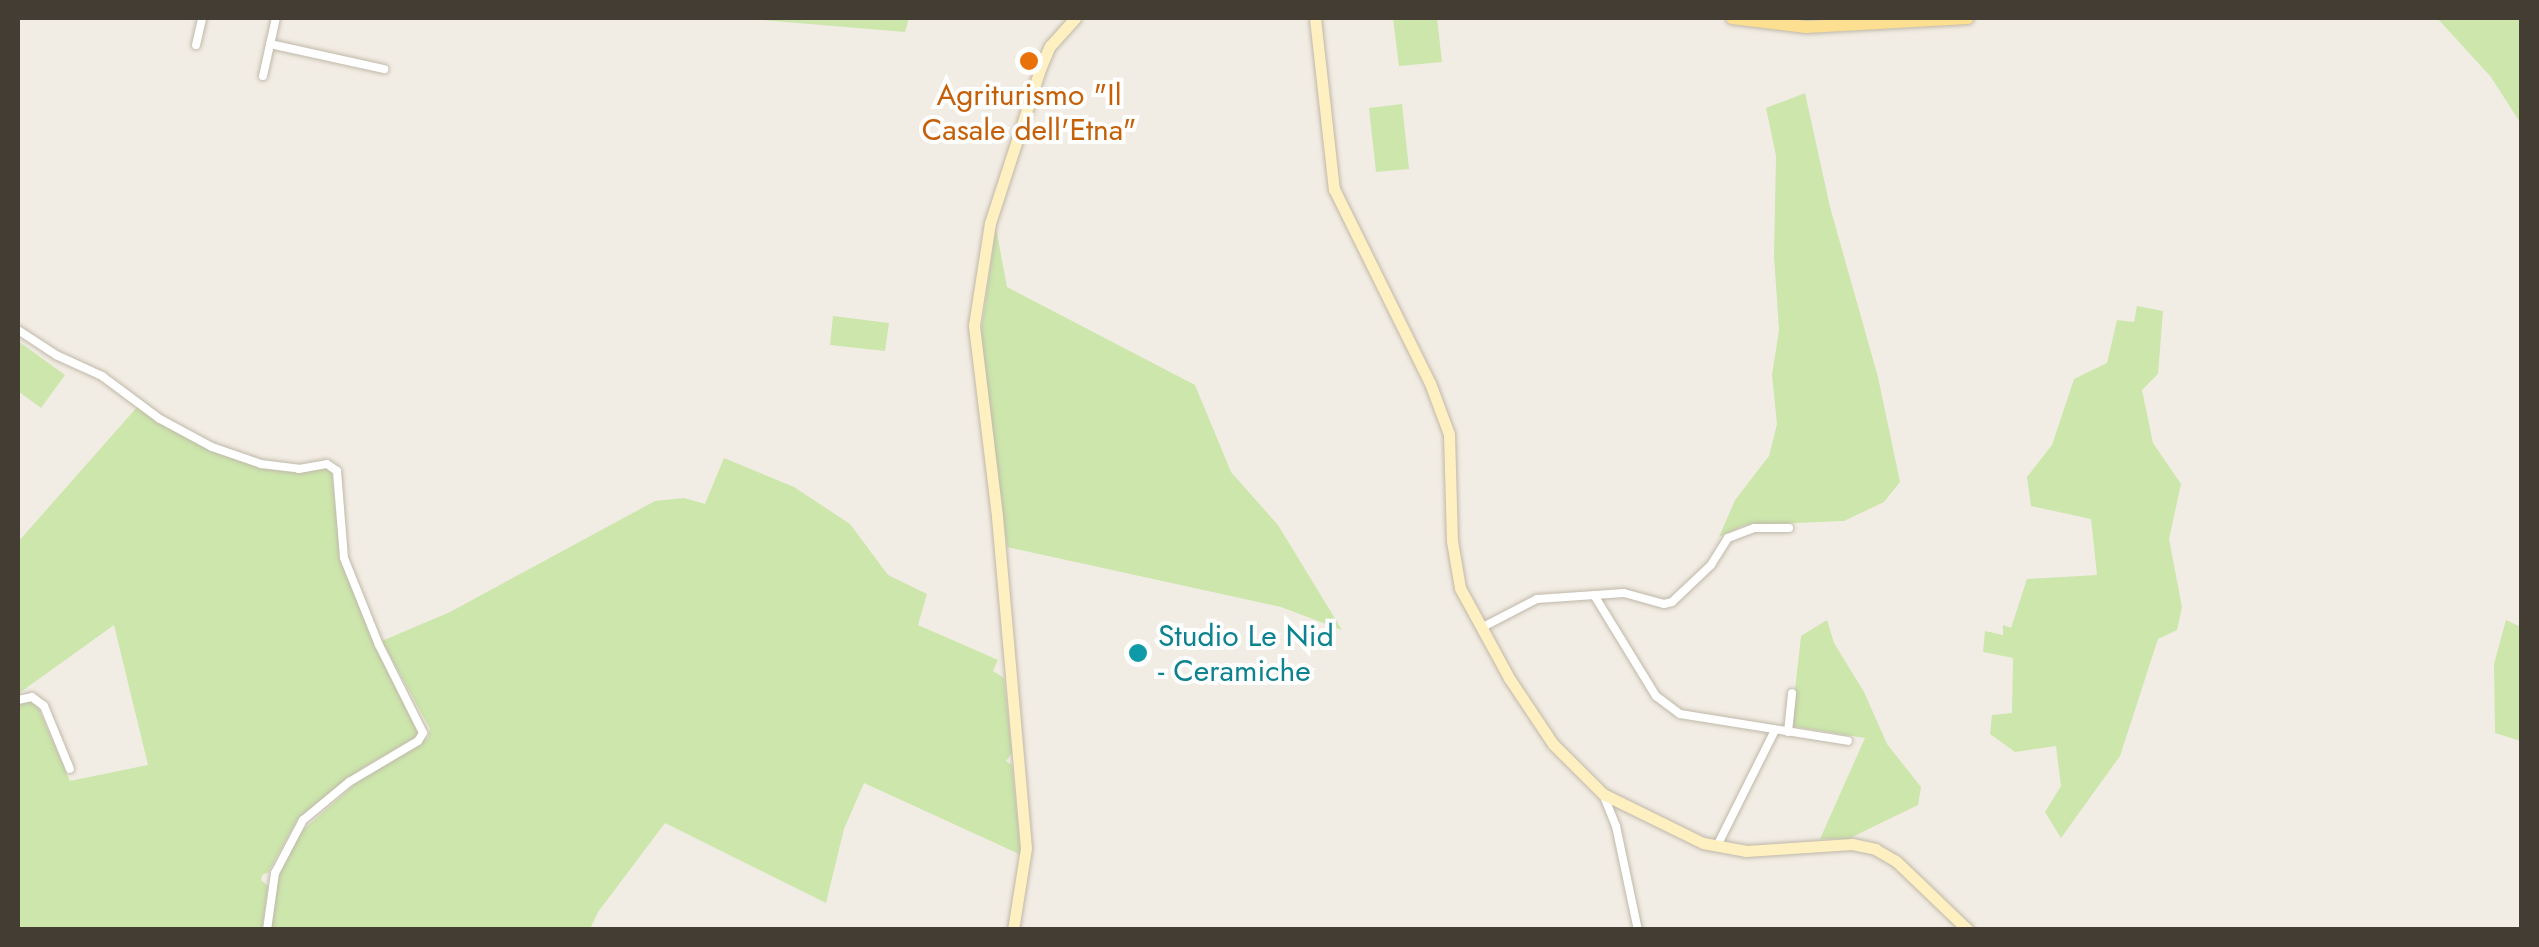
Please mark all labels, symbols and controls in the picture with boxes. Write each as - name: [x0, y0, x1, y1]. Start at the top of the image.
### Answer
- marker: Agriturismo "Il Casale dell'Etna": [1018, 50, 1040, 72]
- place label: Agriturismo "Il Casale dell'Etna": [922, 77, 1136, 148]
- place label: Studio Le Nid - Ceramiche: [1158, 618, 1334, 688]
- marker: Studio Le Nid - Ceramiche: [1127, 642, 1149, 664]

